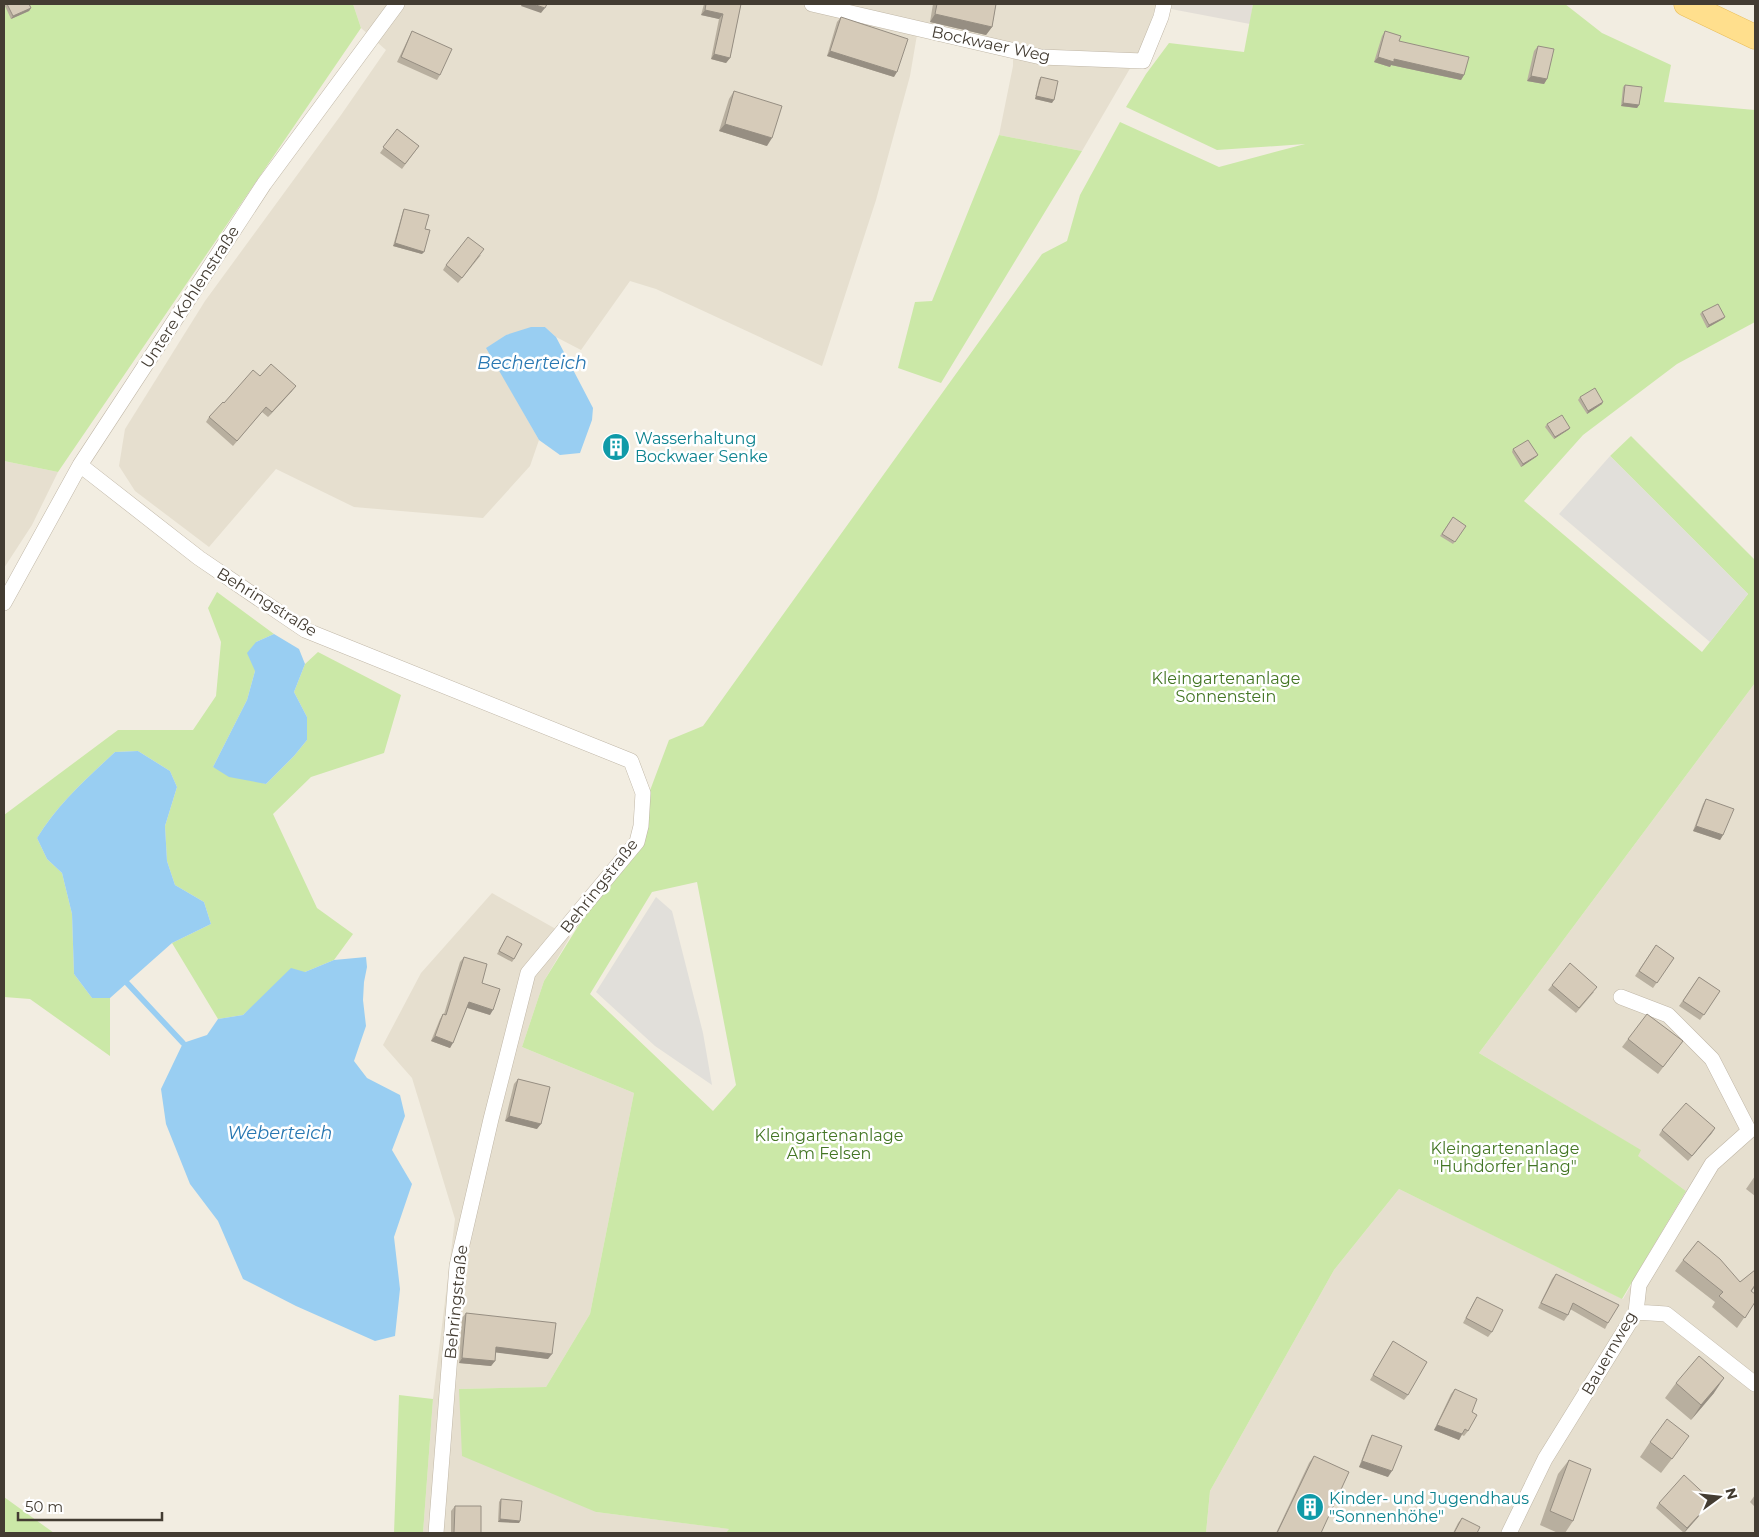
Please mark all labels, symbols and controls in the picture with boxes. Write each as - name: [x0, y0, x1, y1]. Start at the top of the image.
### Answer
- street label: Bockwaer Weg: [930, 22, 1052, 66]
- street label: Untere Kohlenstraße: [137, 222, 243, 372]
- water label: Becherteich: [477, 352, 587, 374]
- place label: Wasserhaltung Bockwaer Senke: [635, 429, 768, 466]
- building icon: Wasserhaltung Bockwaer Senke: [601, 432, 631, 462]
- street label: Behringstraße: [213, 564, 321, 640]
- park label: Kleingartenanlage Sonnenstein: [1152, 669, 1300, 706]
- street label: Behringstraße: [556, 835, 642, 937]
- water label: Weberteich: [228, 1122, 332, 1144]
- park label: Kleingartenanlage Am Felsen: [755, 1126, 903, 1163]
- park label: Kleingartenanlage "Huhdorfer Hang": [1431, 1139, 1579, 1176]
- street label: Behringstraße: [441, 1244, 471, 1360]
- street label: Bauernweg: [1577, 1308, 1641, 1398]
- north arrow: [1694, 1472, 1744, 1522]
- text: N: [1721, 1486, 1742, 1501]
- place label: Kinder- und Jugendhaus "Sonnenhöhe": [1329, 1489, 1529, 1526]
- scale bar: [18, 1490, 161, 1522]
- building icon: Kinder- und Jugendhaus "Sonnenhöhe": [1295, 1492, 1325, 1522]
- text: 50 m: [25, 1497, 63, 1516]

